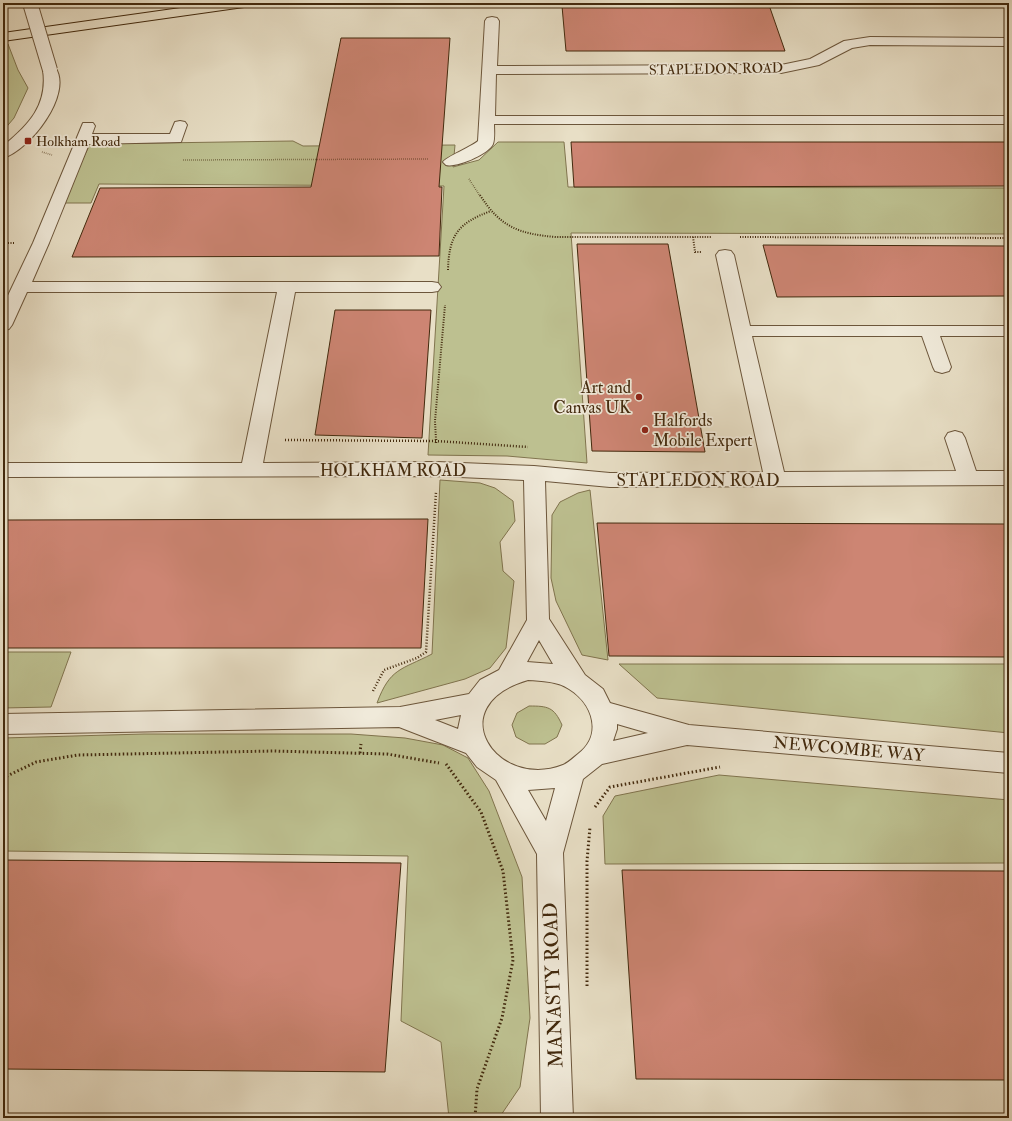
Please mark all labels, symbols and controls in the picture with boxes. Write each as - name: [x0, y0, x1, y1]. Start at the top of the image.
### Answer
- street label: STAPLEDON ROAD: [649, 59, 783, 79]
- place label: Holkham Road: [36, 133, 120, 150]
- marker: Holkham Road: [23, 136, 33, 146]
- place label: Art and Canvas UK: [553, 377, 632, 418]
- marker: Art and Canvas UK: [634, 392, 644, 402]
- place label: Halfords Mobile Expert: [653, 410, 753, 452]
- marker: Halfords Mobile Expert: [640, 425, 650, 435]
- street label: HOLKHAM ROAD: [320, 460, 466, 481]
- street label: STAPLEDON ROAD: [616, 470, 780, 491]
- street label: NEWCOMBE WAY: [772, 732, 926, 766]
- street label: MANASTY ROAD: [538, 902, 568, 1068]

